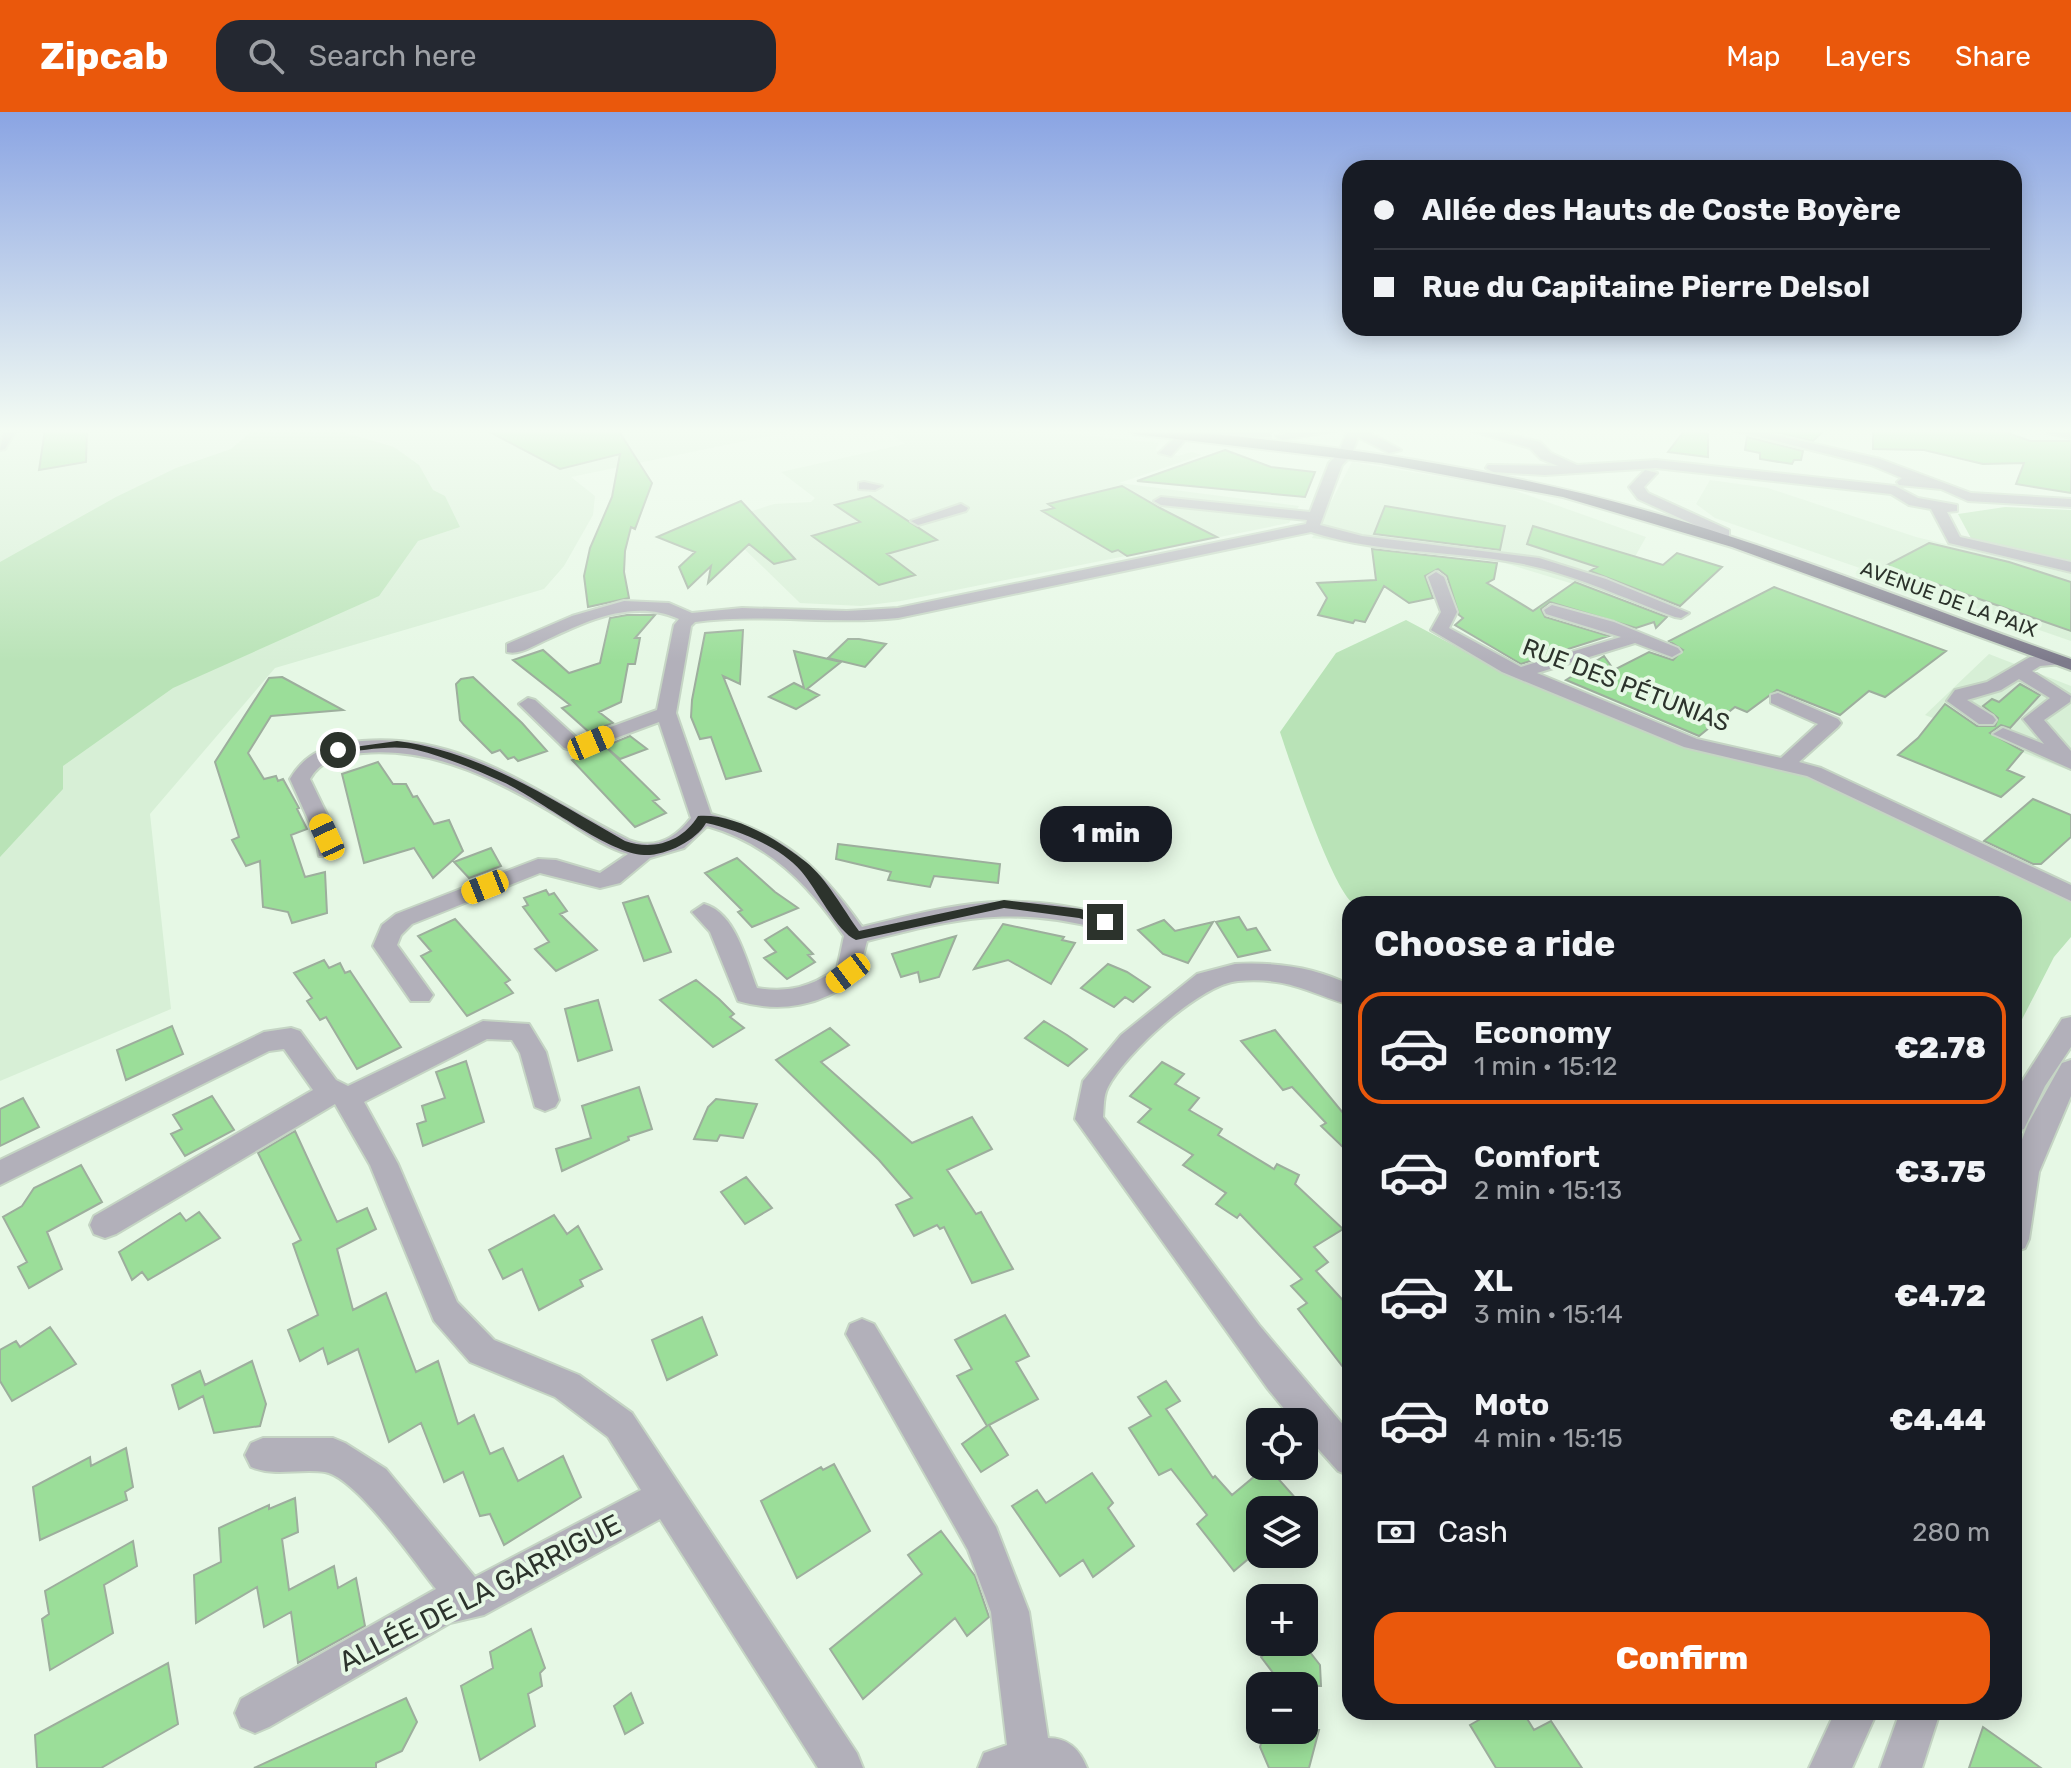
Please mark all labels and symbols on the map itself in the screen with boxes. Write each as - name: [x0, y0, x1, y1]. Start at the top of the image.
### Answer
- street label: AVENUE DE LA PAIX: [1858, 556, 2041, 642]
- street label: RUE DES PÉTUNIAS: [1519, 633, 1733, 737]
- car: [564, 723, 618, 763]
- route start: [320, 732, 356, 768]
- callout: 1 min: [1039, 806, 1171, 862]
- car: [306, 810, 348, 864]
- car: [458, 867, 512, 907]
- route end: [1087, 904, 1123, 940]
- car: [822, 949, 874, 997]
- street label: ALLÉE DE LA GARRIGUE: [333, 1507, 627, 1679]

